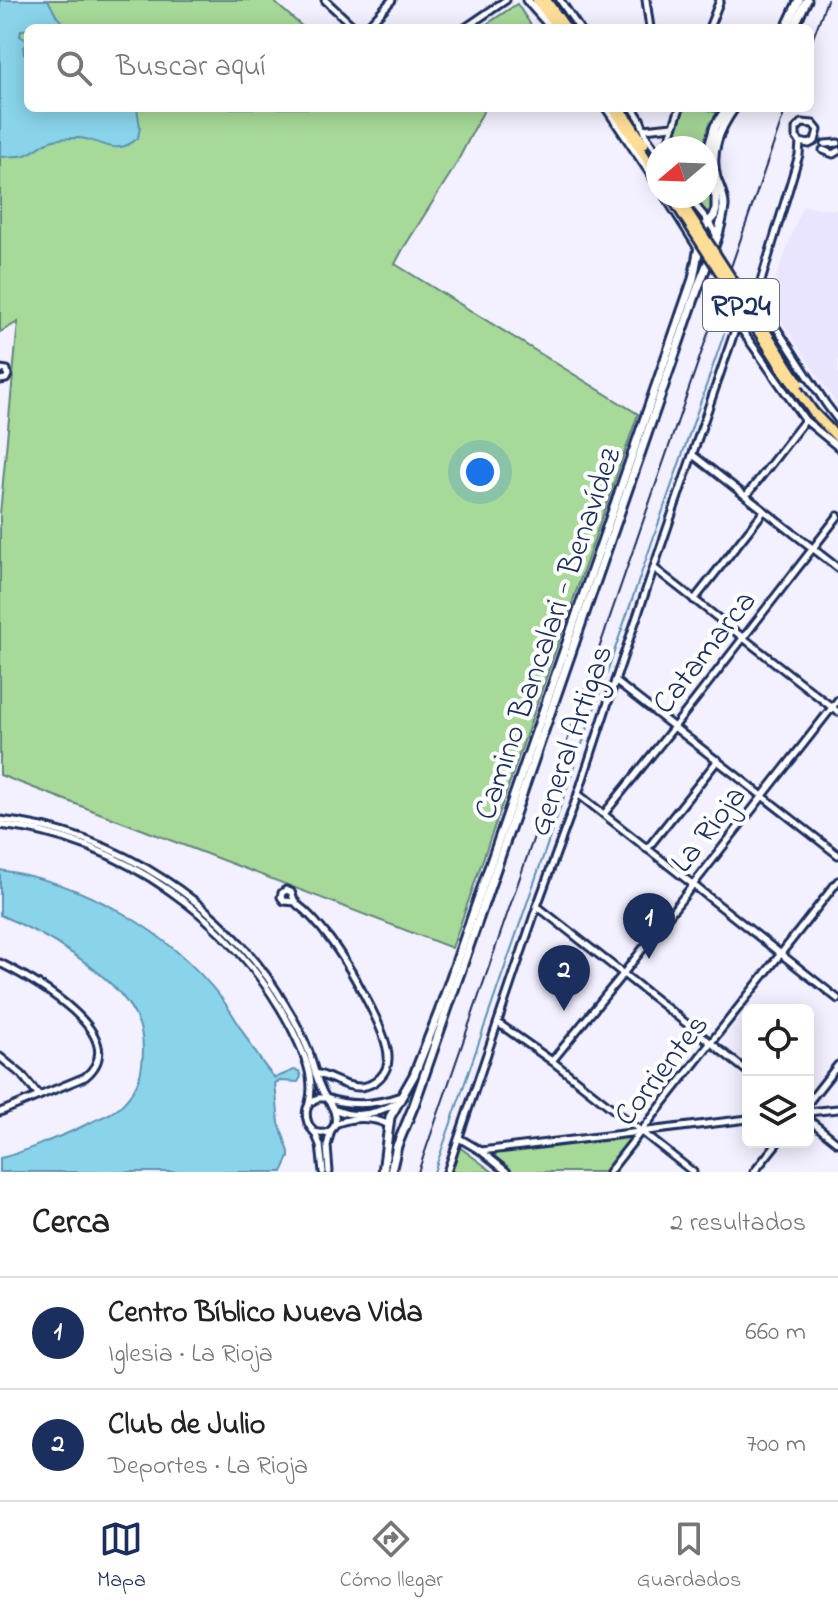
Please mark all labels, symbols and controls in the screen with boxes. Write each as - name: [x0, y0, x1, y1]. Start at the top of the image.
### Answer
- search box: [24, 24, 814, 112]
- icon: search: [52, 46, 96, 90]
- text: Buscar aquí: [116, 46, 266, 90]
- north arrow: [646, 136, 718, 208]
- road number: RP24: [703, 279, 779, 331]
- street label: Camino Bancalari - Benavídez: [463, 441, 635, 827]
- your location: [460, 452, 500, 492]
- street label: Catamarca: [642, 581, 769, 725]
- street label: General Artigas: [518, 639, 627, 843]
- street label: La Rioja: [660, 776, 759, 884]
- pin: 1: [623, 893, 675, 959]
- pin: 2: [538, 945, 590, 1011]
- map controls: [742, 1004, 814, 1148]
- button: locate: [742, 1004, 814, 1076]
- street label: Corrientes: [604, 1005, 722, 1137]
- button: layers: [742, 1076, 814, 1148]
- text: Cerca: [32, 1199, 110, 1249]
- text: 2 resultados: [670, 1205, 806, 1243]
- text: Centro Bíblico Nueva Vida: [108, 1292, 423, 1336]
- text: 1: [54, 1314, 62, 1352]
- text: 660 m: [745, 1314, 806, 1352]
- text: Iglesia · La Rioja: [108, 1336, 273, 1374]
- text: Club de Julio: [108, 1404, 265, 1448]
- text: 2: [52, 1426, 64, 1464]
- text: 700 m: [746, 1426, 806, 1464]
- text: Deportes · La Rioja: [108, 1448, 308, 1486]
- tab: Mapa: [97, 1517, 146, 1597]
- tab: Cómo llegar: [340, 1517, 443, 1597]
- tab: Guardados: [637, 1517, 741, 1597]

